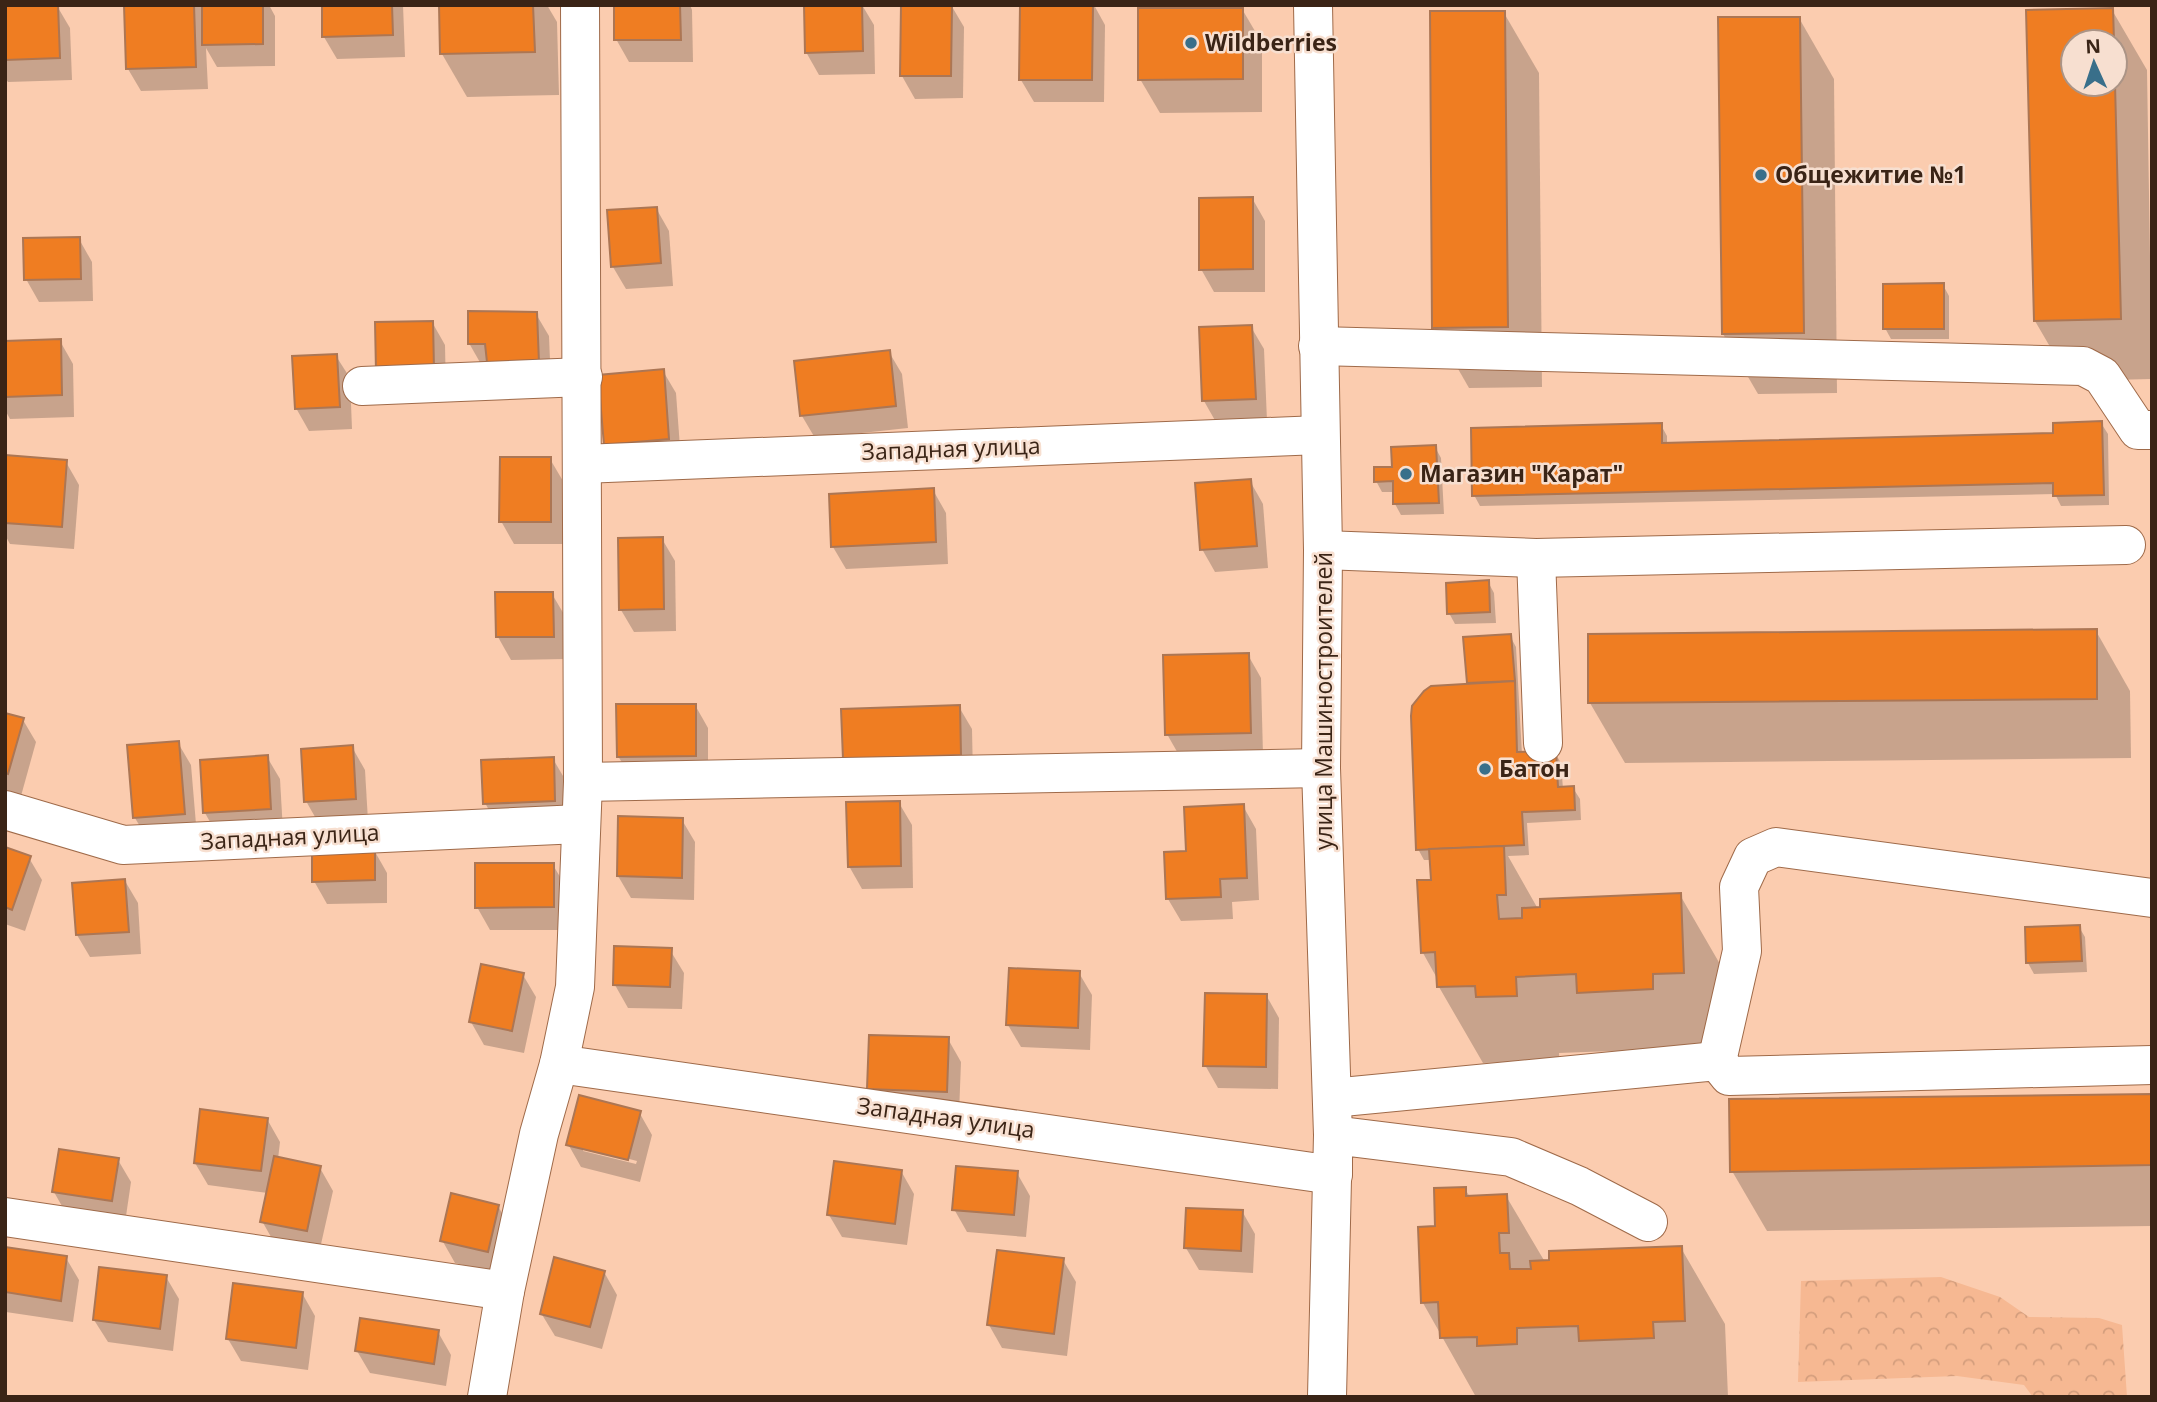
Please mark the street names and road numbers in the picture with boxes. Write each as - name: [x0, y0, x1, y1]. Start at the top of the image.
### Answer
- street label: Западная улица: [861, 429, 1041, 467]
- street label: улица Машиностроителей: [1307, 552, 1339, 850]
- street label: Западная улица: [200, 815, 380, 857]
- street label: Западная улица: [855, 1089, 1037, 1145]

